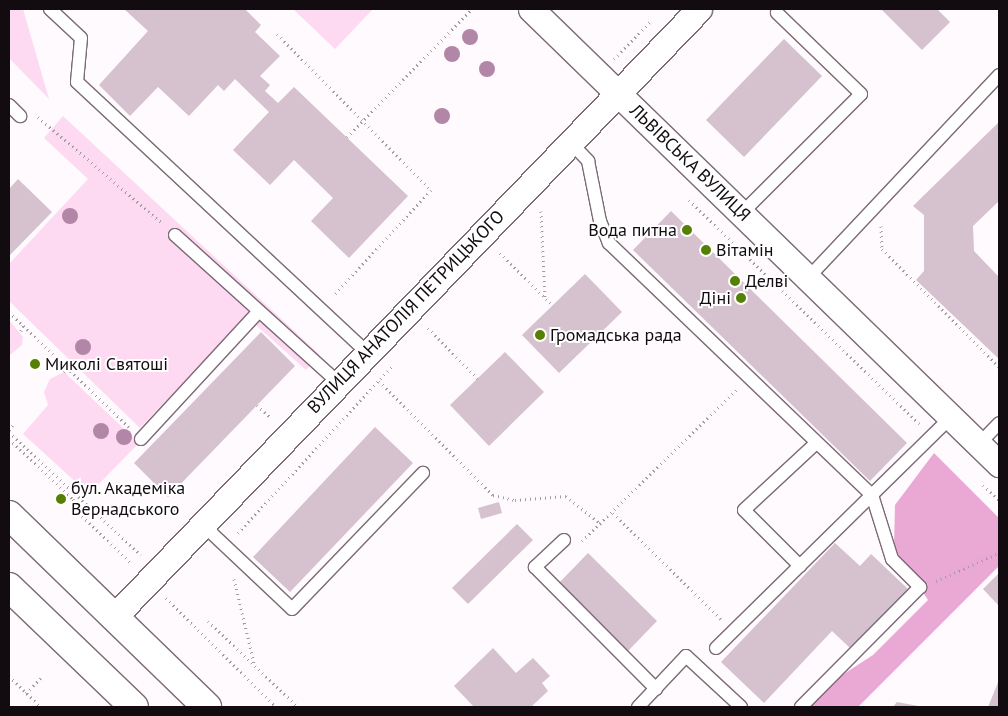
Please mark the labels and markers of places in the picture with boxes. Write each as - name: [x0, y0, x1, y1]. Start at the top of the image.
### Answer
- place label: Вода питна: [588, 219, 677, 241]
- marker: Вода питна: [681, 224, 693, 236]
- place label: Вітамін: [716, 239, 774, 261]
- marker: Вітамін: [700, 244, 712, 256]
- place label: Делві: [745, 270, 788, 292]
- marker: Делві: [729, 275, 741, 287]
- place label: Діні: [700, 287, 731, 309]
- marker: Діні: [735, 292, 747, 304]
- place label: Громадська рада: [550, 324, 682, 346]
- marker: Громадська рада: [534, 329, 546, 341]
- place label: Миколі Святоші: [45, 353, 168, 375]
- marker: Миколі Святоші: [29, 358, 41, 370]
- place label: бул. Академіка Вернадського: [71, 478, 187, 520]
- marker: бул. Академіка Вернадського: [55, 493, 67, 505]

